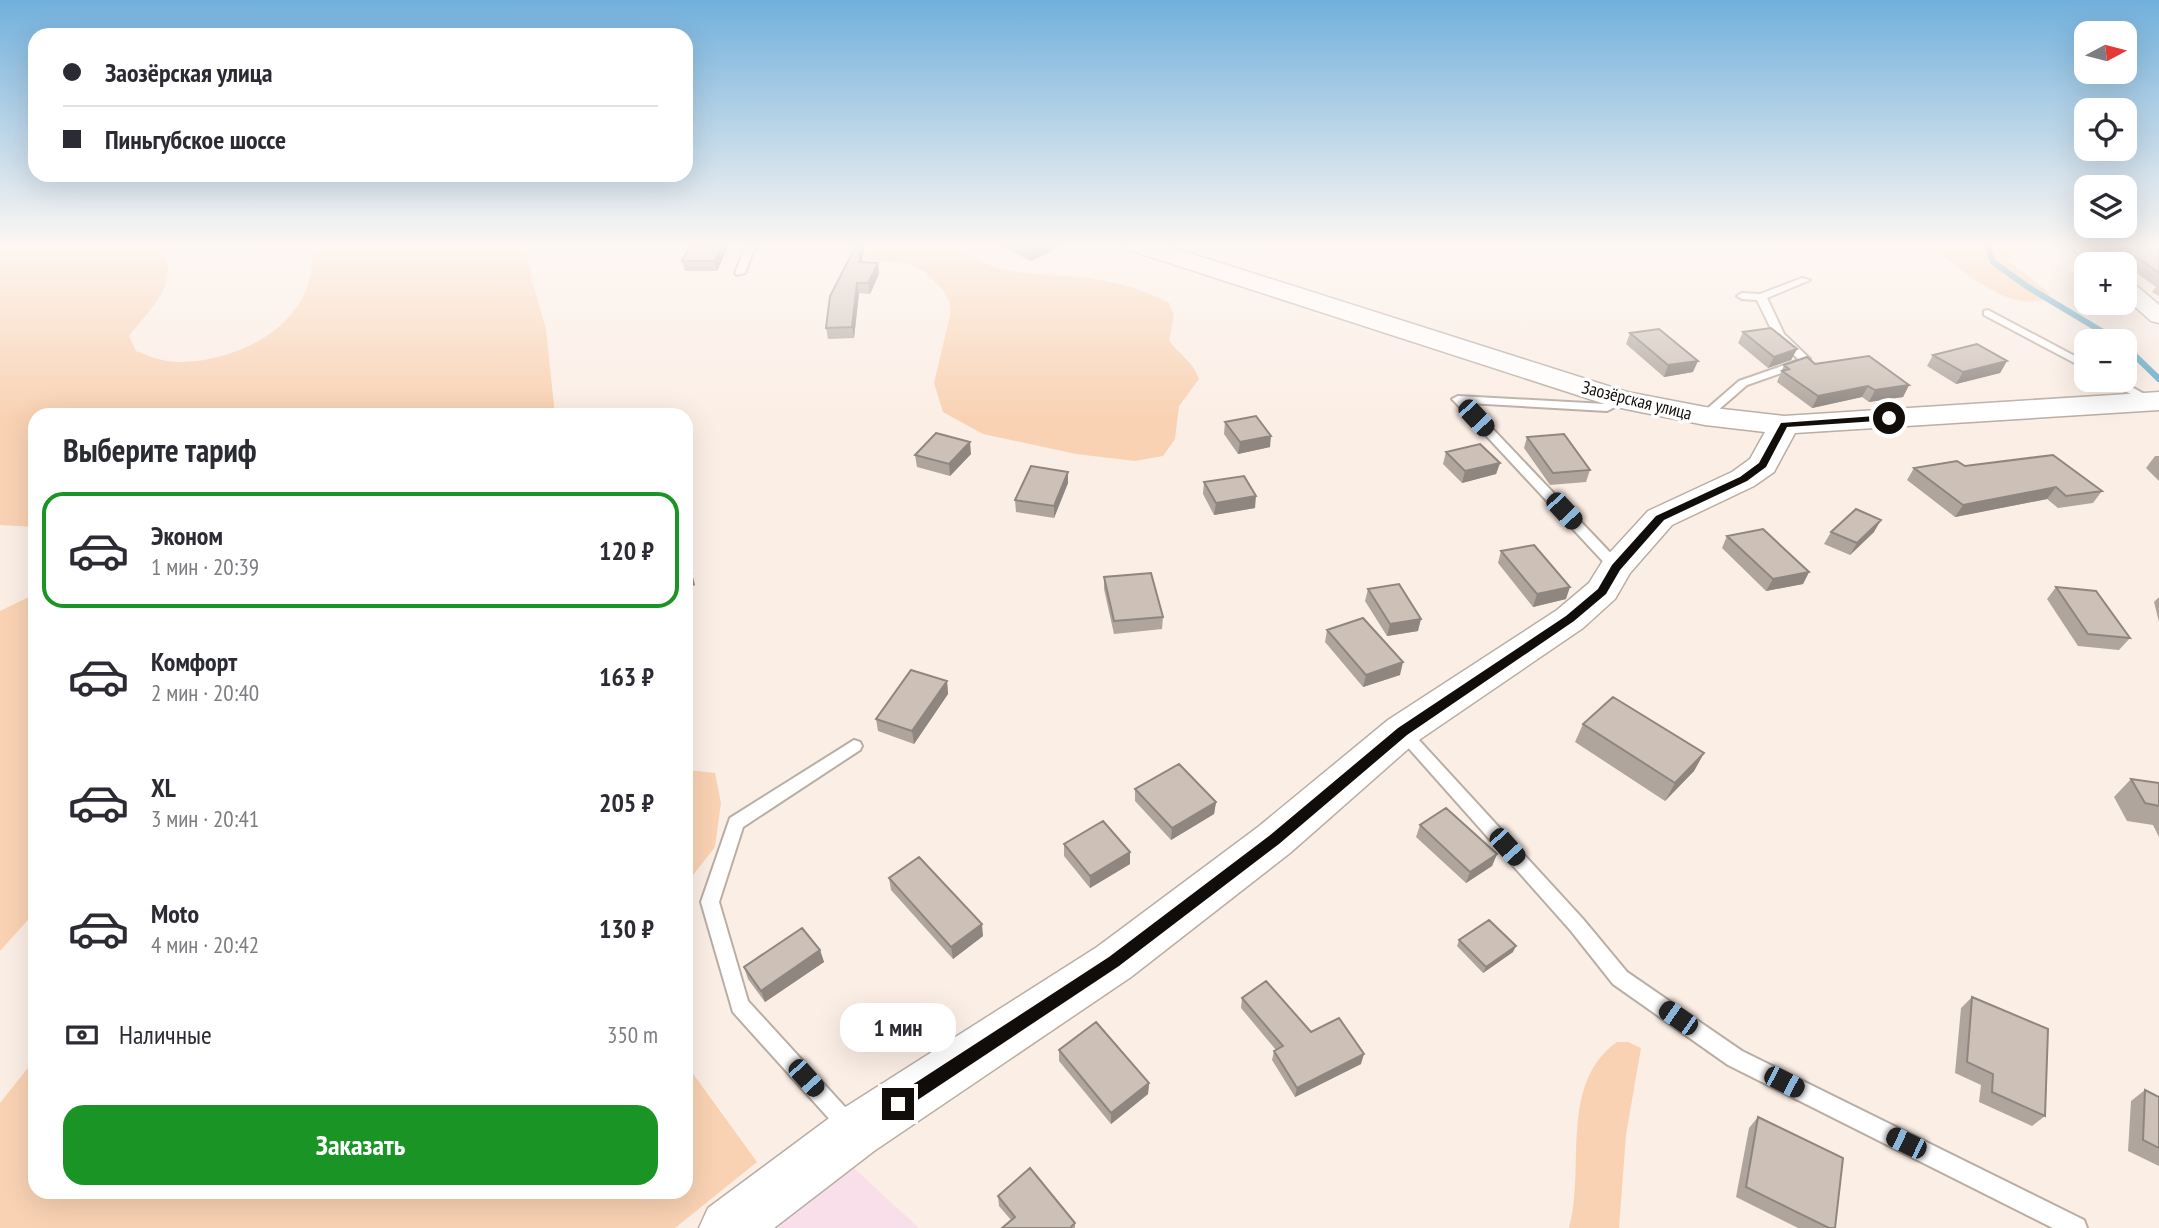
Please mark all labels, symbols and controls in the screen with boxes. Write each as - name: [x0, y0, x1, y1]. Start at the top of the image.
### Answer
- north arrow: [2074, 21, 2137, 84]
- map controls: [2074, 21, 2137, 392]
- text: Заозёрская улица: [105, 56, 272, 89]
- button: locate: [2074, 98, 2137, 161]
- text: Пиньгубское шоссе: [105, 123, 286, 156]
- button: layers: [2074, 175, 2137, 238]
- button: +: [2074, 252, 2137, 315]
- button: −: [2074, 329, 2137, 392]
- street label: Заозёрская улица: [1580, 375, 1694, 425]
- car: [1454, 395, 1499, 441]
- route start: [1873, 402, 1905, 434]
- text: Выберите тариф: [63, 429, 257, 471]
- car: [1542, 488, 1587, 534]
- icon: car: [67, 519, 130, 582]
- text: Эконом: [151, 519, 223, 552]
- text: 120 ₽: [599, 534, 654, 567]
- text: 1 мин · 20:39: [151, 552, 259, 581]
- icon: car: [67, 645, 130, 708]
- text: Комфорт: [151, 645, 237, 678]
- text: 163 ₽: [599, 660, 654, 693]
- text: 2 мин · 20:40: [151, 678, 259, 707]
- icon: car: [67, 771, 130, 834]
- text: XL: [151, 771, 176, 804]
- text: 205 ₽: [599, 786, 654, 819]
- text: 3 мин · 20:41: [151, 804, 259, 833]
- car: [1486, 824, 1529, 870]
- icon: car: [67, 897, 130, 960]
- text: Moto: [151, 897, 199, 930]
- text: 130 ₽: [599, 912, 654, 945]
- text: 4 мин · 20:42: [151, 930, 259, 959]
- car: [1655, 997, 1702, 1039]
- callout: 1 мин: [840, 1002, 956, 1052]
- text: 1 мин: [873, 1013, 923, 1042]
- icon: cash: [63, 1016, 101, 1054]
- text: Наличные: [119, 1018, 212, 1051]
- text: 350 m: [607, 1020, 658, 1049]
- car: [785, 1055, 828, 1101]
- car: [1761, 1063, 1808, 1101]
- route end: [882, 1088, 914, 1120]
- button: Заказать: [63, 1105, 658, 1185]
- car: [1883, 1124, 1930, 1162]

